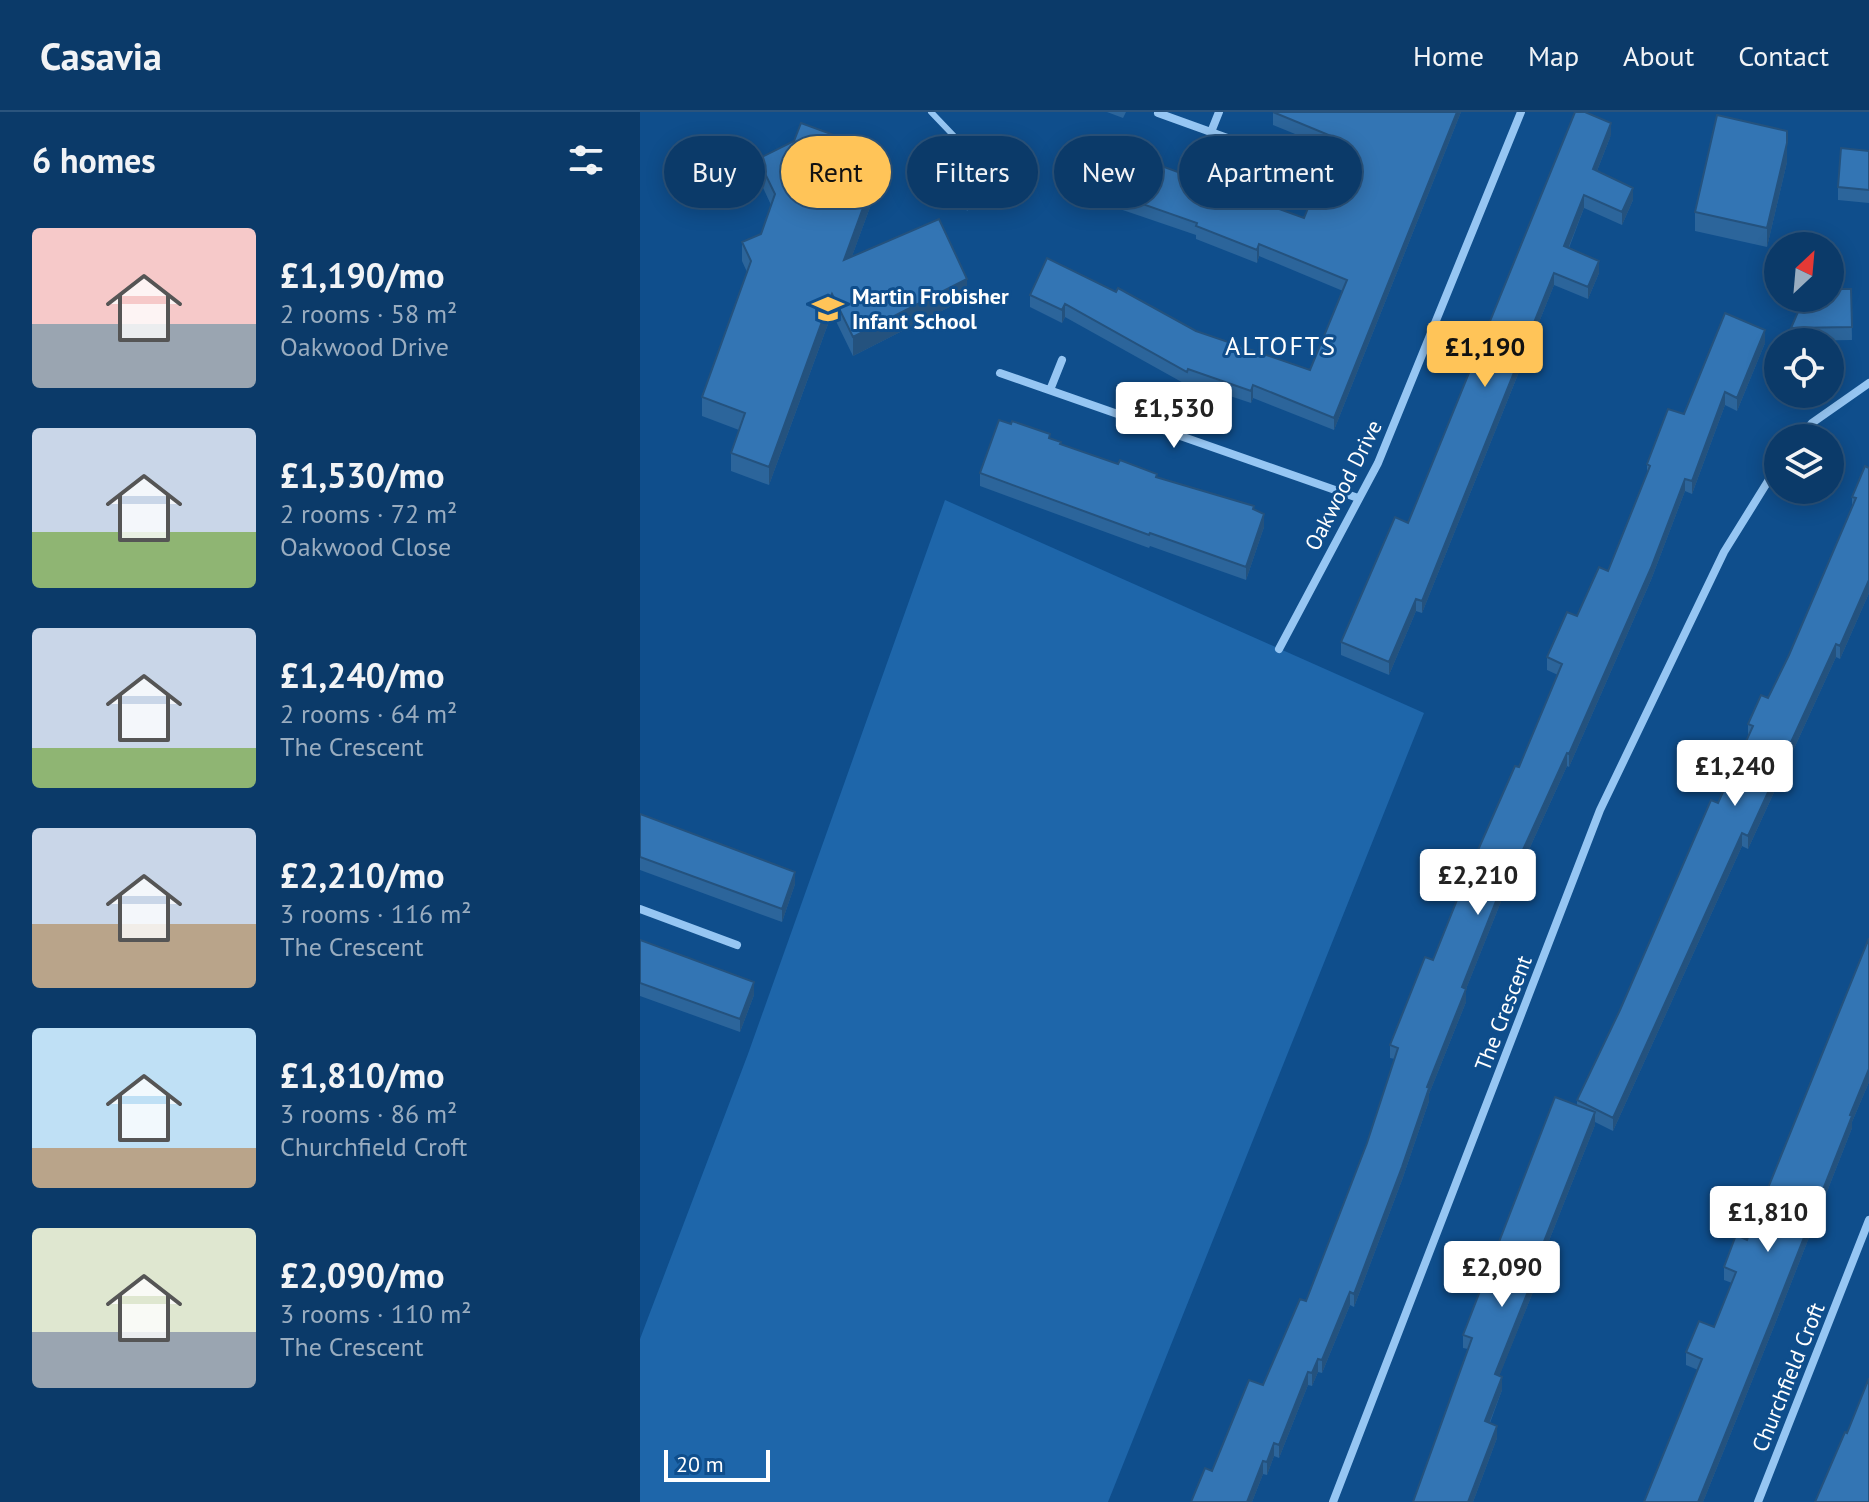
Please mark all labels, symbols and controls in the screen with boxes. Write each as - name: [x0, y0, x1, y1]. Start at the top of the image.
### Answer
- text: Casavia: [40, 31, 162, 80]
- text: Home: [1413, 37, 1484, 74]
- text: Map: [1528, 37, 1579, 74]
- text: About: [1623, 37, 1694, 74]
- text: Contact: [1738, 37, 1829, 74]
- chip: Buy: [664, 136, 765, 208]
- chip: Rent: [781, 136, 891, 208]
- chip: Filters: [907, 136, 1038, 208]
- chip: New: [1054, 136, 1163, 208]
- chip: Apartment: [1179, 136, 1362, 208]
- text: 6 homes: [32, 138, 156, 182]
- icon: filters: [564, 138, 608, 182]
- north arrow: [1764, 232, 1844, 312]
- map controls: [1764, 232, 1844, 504]
- text: £1,190/mo: [280, 253, 444, 297]
- icon: home: [96, 260, 192, 356]
- place label: Martin Frobisher Infant School: [852, 282, 1009, 335]
- school or university icon: Martin Frobisher Infant School: [811, 292, 845, 326]
- text: 2 rooms · 58 m²: [280, 297, 457, 330]
- pin: £1,190: [1420, 321, 1550, 389]
- button: locate: [1764, 328, 1844, 408]
- district label: ALTOFTS: [1225, 329, 1337, 362]
- text: Oakwood Drive: [280, 330, 449, 363]
- text: £1,190: [1445, 330, 1525, 363]
- pin: £1,530: [1109, 382, 1239, 450]
- text: £1,530: [1134, 391, 1214, 424]
- street label: Oakwood Drive: [1298, 415, 1388, 555]
- button: layers: [1764, 424, 1844, 504]
- text: £1,530/mo: [280, 453, 444, 497]
- icon: home: [96, 460, 192, 556]
- text: 2 rooms · 72 m²: [280, 497, 457, 530]
- text: Oakwood Close: [280, 530, 451, 563]
- text: £1,240/mo: [280, 653, 444, 697]
- icon: home: [96, 660, 192, 756]
- text: 2 rooms · 64 m²: [280, 697, 457, 730]
- text: The Crescent: [280, 730, 424, 763]
- pin: £1,240: [1670, 740, 1800, 808]
- text: £1,240: [1695, 749, 1775, 782]
- pin: £2,210: [1413, 849, 1543, 917]
- text: £2,210/mo: [280, 853, 444, 897]
- text: £2,210: [1438, 858, 1518, 891]
- icon: home: [96, 860, 192, 956]
- text: 3 rooms · 116 m²: [280, 897, 472, 930]
- text: The Crescent: [280, 930, 424, 963]
- street label: The Crescent: [1468, 951, 1538, 1075]
- text: £1,810/mo: [280, 1053, 444, 1097]
- icon: home: [96, 1060, 192, 1156]
- text: 3 rooms · 86 m²: [280, 1097, 457, 1130]
- text: Churchfield Croft: [280, 1130, 467, 1163]
- pin: £1,810: [1703, 1186, 1833, 1254]
- text: £1,810: [1728, 1195, 1808, 1228]
- pin: £2,090: [1437, 1241, 1567, 1309]
- text: £2,090: [1462, 1250, 1542, 1283]
- text: £2,090/mo: [280, 1253, 444, 1297]
- icon: home: [96, 1260, 192, 1356]
- text: 3 rooms · 110 m²: [280, 1297, 472, 1330]
- street label: Churchfield Croft: [1745, 1298, 1831, 1456]
- text: The Crescent: [280, 1330, 424, 1363]
- scale bar: [664, 1446, 770, 1482]
- text: 20 m: [676, 1450, 724, 1478]

